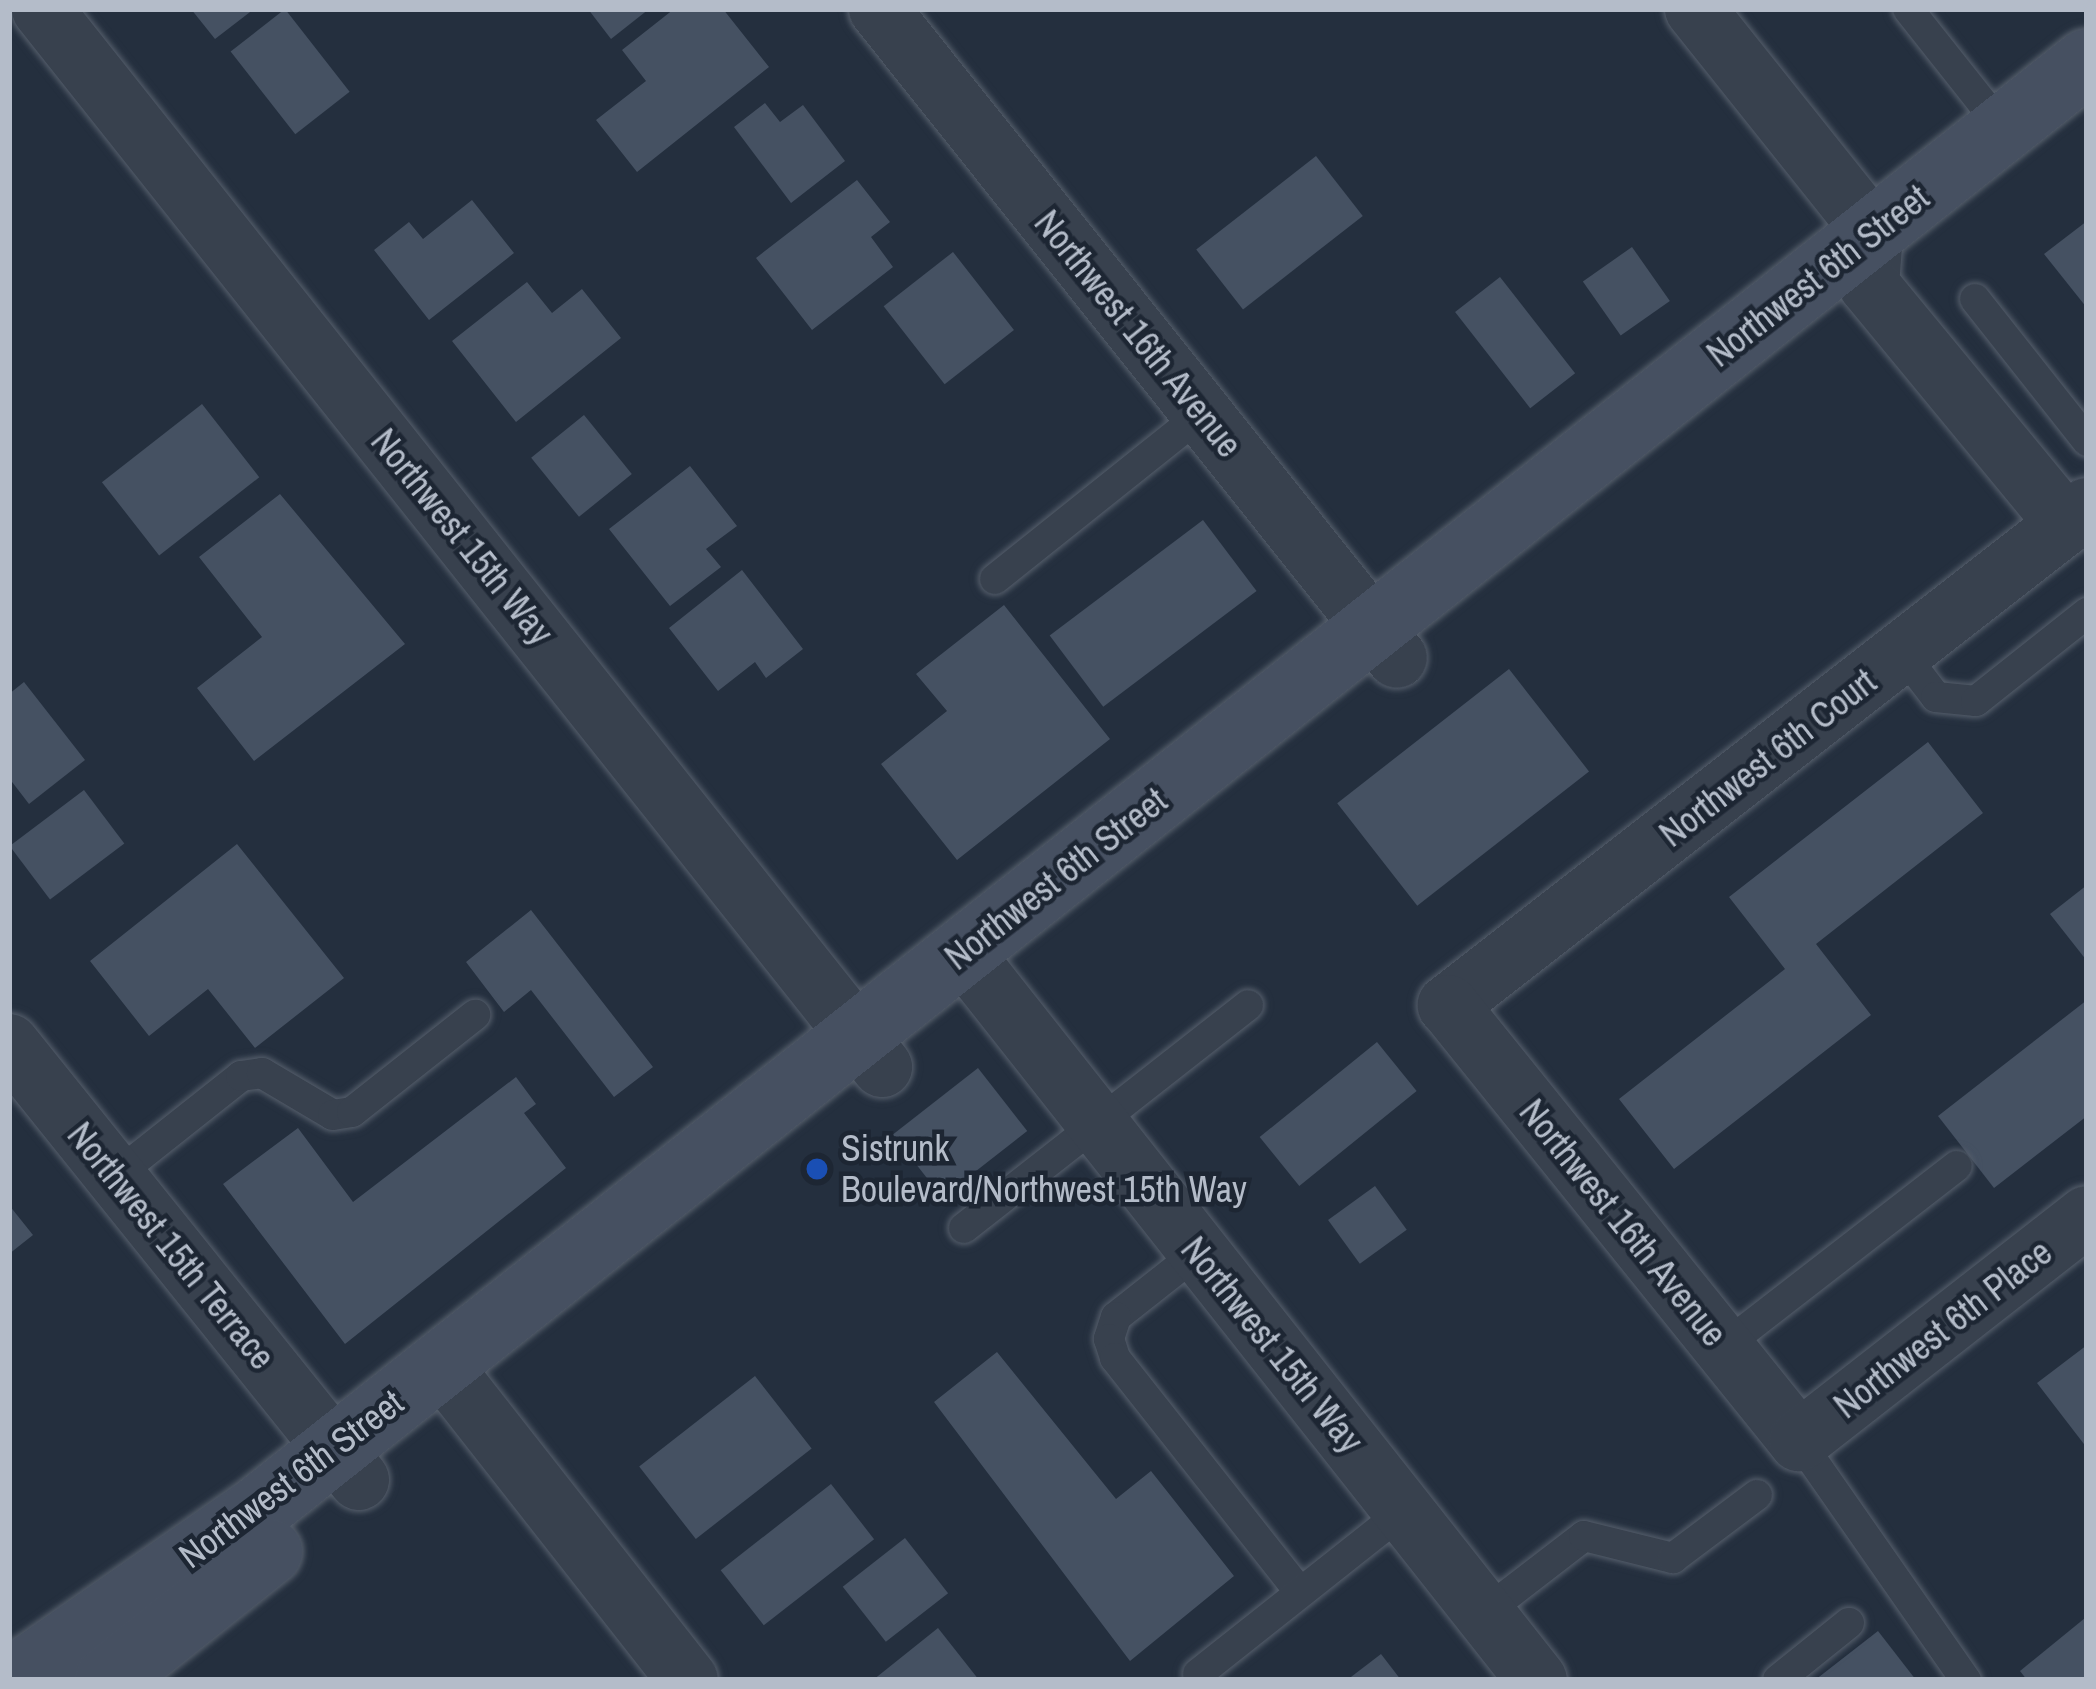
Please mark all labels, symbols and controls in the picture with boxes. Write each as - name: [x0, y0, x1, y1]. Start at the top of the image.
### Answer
- street label: Northwest 6th Street: [1699, 176, 1937, 376]
- street label: Northwest 16th Avenue: [1025, 201, 1251, 467]
- street label: Northwest 15th Way: [362, 421, 562, 653]
- street label: Northwest 6th Court: [1651, 660, 1885, 856]
- street label: Northwest 6th Street: [937, 779, 1175, 979]
- street label: Northwest 16th Avenue: [1510, 1090, 1736, 1356]
- street label: Northwest 15th Terrace: [58, 1114, 284, 1378]
- place label: Sistrunk Boulevard/Northwest 15th Way: [841, 1126, 1247, 1211]
- marker: Sistrunk Boulevard/Northwest 15th Way: [804, 1156, 830, 1182]
- street label: Northwest 15th Way: [1172, 1229, 1372, 1461]
- street label: Northwest 6th Place: [1826, 1231, 2060, 1427]
- street label: Northwest 6th Street: [171, 1381, 411, 1577]

